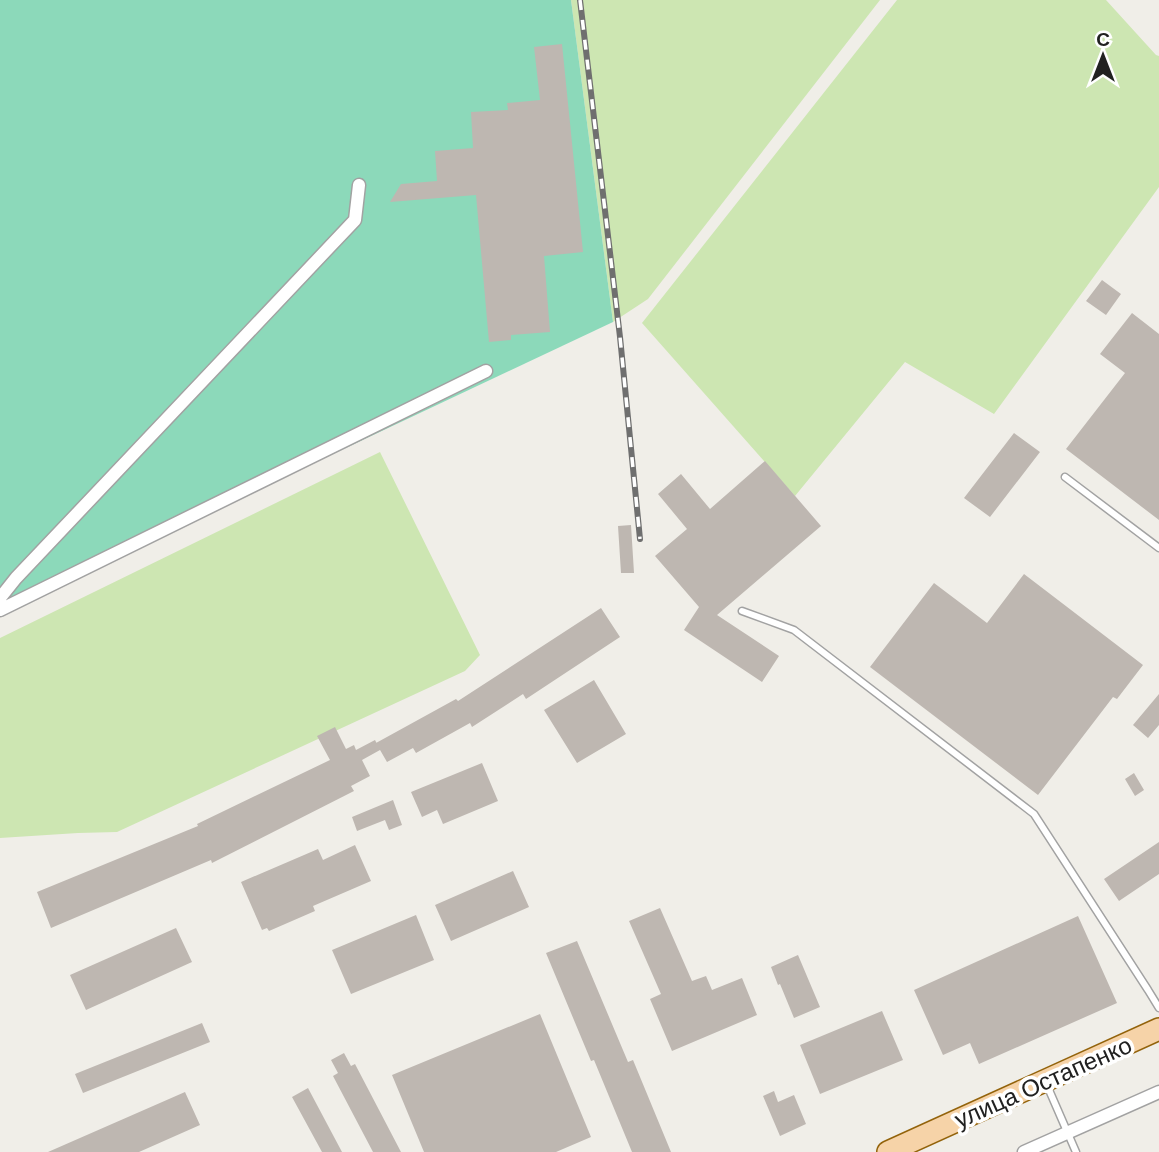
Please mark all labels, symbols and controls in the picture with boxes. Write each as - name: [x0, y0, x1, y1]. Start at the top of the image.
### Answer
- north arrow: [1068, 21, 1138, 91]
- text: С: [1096, 27, 1110, 52]
- street label: улица Остапенко: [950, 1029, 1136, 1135]

